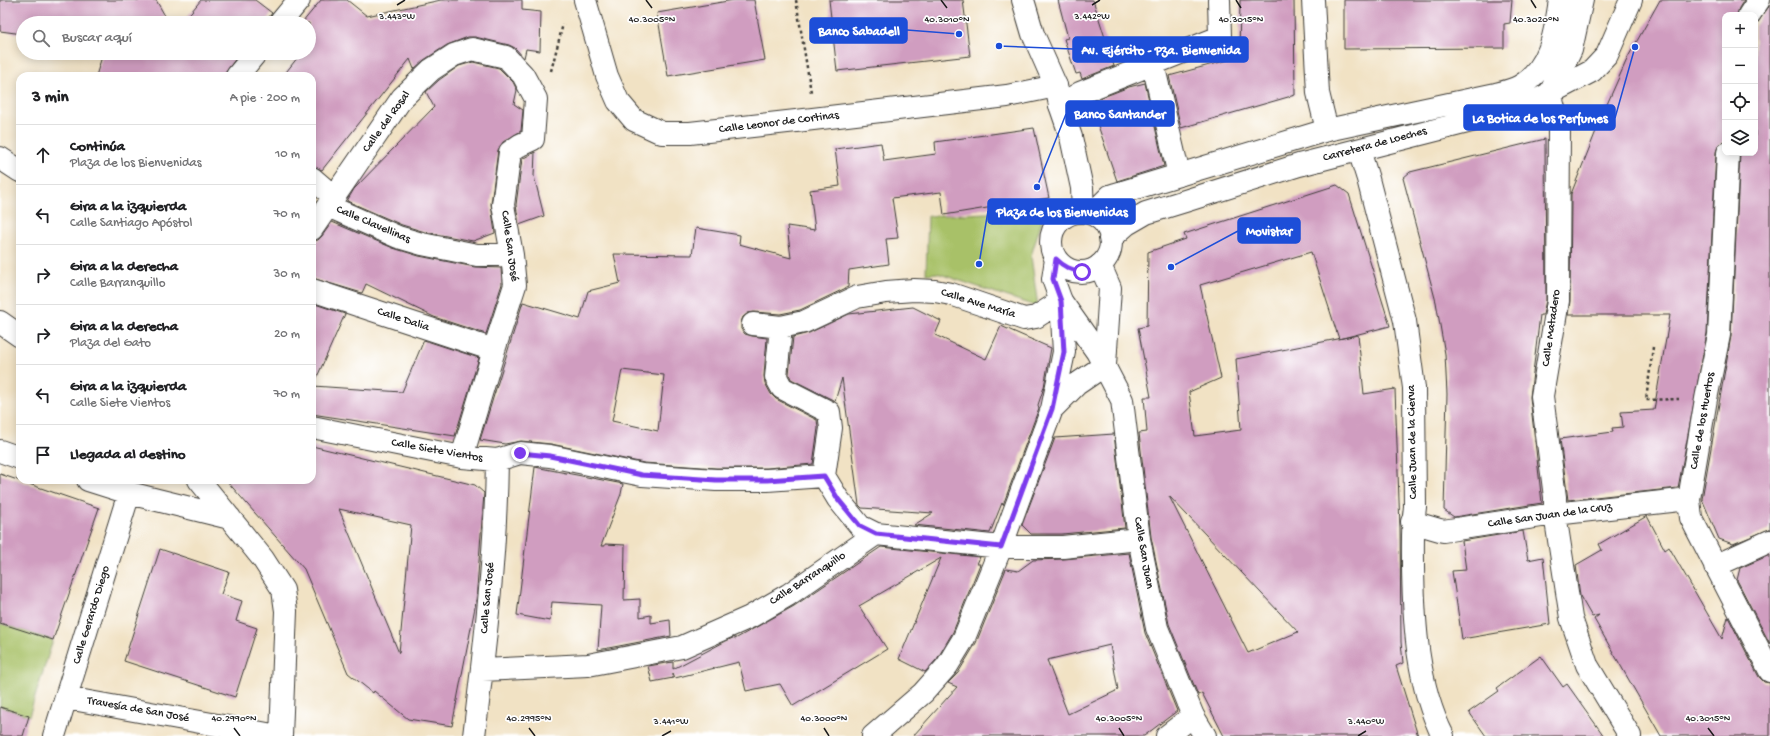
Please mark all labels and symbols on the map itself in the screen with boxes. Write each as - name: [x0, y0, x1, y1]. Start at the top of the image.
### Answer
- text: 3.443°W: [378, 11, 415, 23]
- text: 3.442°W: [1073, 11, 1110, 23]
- text: 40.3005°N: [629, 14, 676, 26]
- text: 40.3010°N: [924, 14, 970, 26]
- text: 40.3015°N: [1219, 14, 1264, 26]
- text: 40.3020°N: [1513, 14, 1559, 26]
- callout: Banco Sabadell: [810, 18, 907, 43]
- text: Banco Sabadell: [817, 25, 900, 40]
- callout: Av. Ejército - Pza. Bienvenida: [1073, 37, 1248, 62]
- text: Av. Ejército - Pza. Bienvenida: [1080, 44, 1241, 59]
- street label: Calle del Rosal: [360, 88, 414, 155]
- callout: Banco Santander: [1066, 101, 1174, 126]
- callout: La Botica de los Perfumes: [1464, 105, 1615, 130]
- text: Banco Santander: [1073, 108, 1167, 123]
- street label: Calle Leonor de Cortinas: [718, 109, 840, 137]
- text: La Botica de los Perfumes: [1472, 111, 1609, 127]
- street label: Carretera de Loeches: [1322, 124, 1429, 166]
- callout: Plaza de los Bienvenidas: [988, 199, 1135, 224]
- street label: Calle Clavellinas: [334, 203, 413, 247]
- text: Plaza de los Bienvenidas: [995, 206, 1129, 221]
- street label: Calle San José: [497, 210, 521, 283]
- callout: Movistar: [1238, 218, 1300, 243]
- text: Movistar: [1246, 225, 1294, 240]
- route start: [1073, 263, 1091, 281]
- street label: Calle Ave María: [939, 286, 1017, 322]
- street label: Calle Matadero: [1540, 289, 1564, 367]
- street label: Calle Dalia: [375, 305, 431, 335]
- street label: Calle de los Huertos: [1688, 371, 1719, 471]
- street label: Calle Juan de la Cierva: [1405, 384, 1421, 499]
- street label: Calle Siete Vientos: [390, 436, 484, 466]
- route end: [511, 444, 529, 462]
- street label: Calle San Juan de la Cruz: [1487, 500, 1614, 532]
- street label: Calle San Juan: [1130, 516, 1156, 590]
- street label: Calle Barranquillo: [767, 549, 849, 609]
- street label: Calle San José: [478, 561, 498, 634]
- street label: Calle Gerardo Diego: [70, 564, 114, 666]
- street label: Travesía de San José: [85, 694, 191, 726]
- text: 40.2990°N: [211, 713, 257, 725]
- text: 40.2995°N: [507, 713, 552, 725]
- text: 40.3000°N: [801, 713, 848, 725]
- text: 40.3005°N: [1096, 713, 1143, 725]
- text: 40.3015°N: [1686, 713, 1731, 725]
- text: 3.441°W: [653, 716, 689, 728]
- text: 3.440°W: [1347, 716, 1385, 728]

